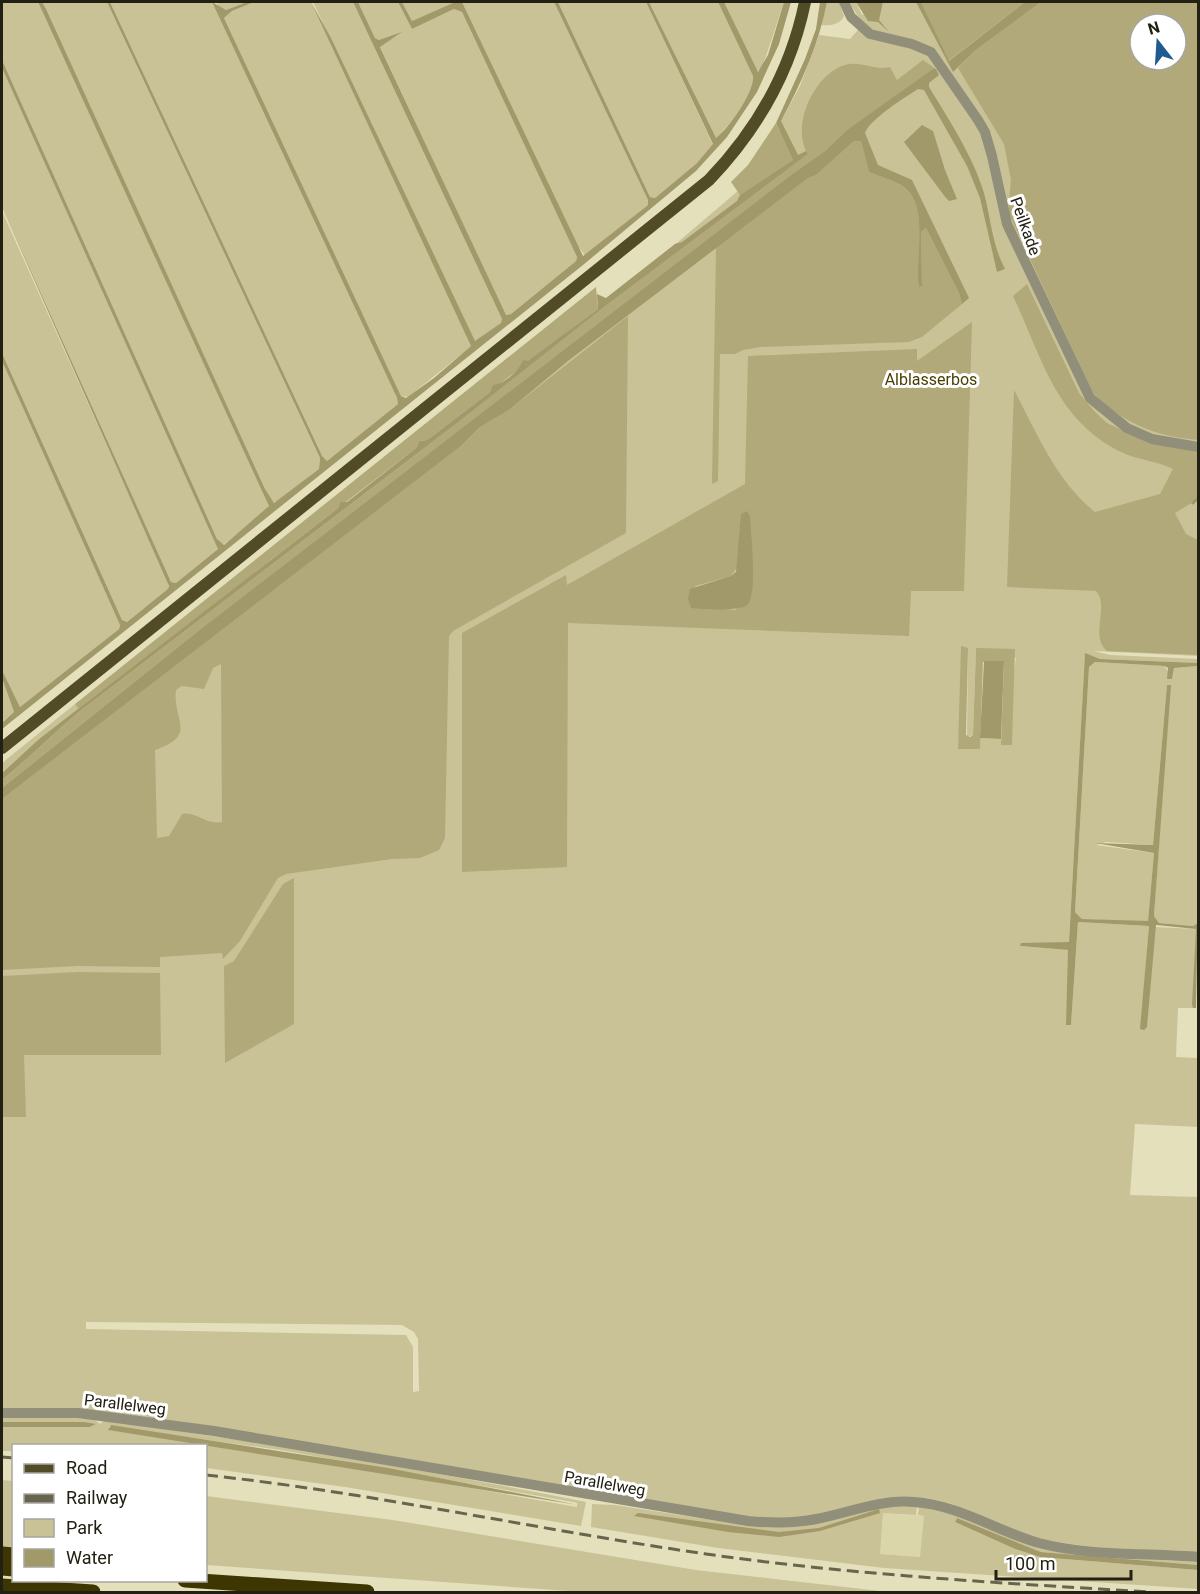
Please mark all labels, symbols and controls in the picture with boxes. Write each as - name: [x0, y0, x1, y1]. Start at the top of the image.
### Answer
- north arrow: [1128, 12, 1188, 72]
- text: N: [1146, 17, 1162, 39]
- street label: Peilkade: [1006, 194, 1045, 258]
- park label: Alblasserbos: [885, 370, 977, 389]
- street label: Parallelweg: [83, 1390, 167, 1419]
- legend: [12, 1444, 207, 1582]
- text: Road: [66, 1457, 107, 1478]
- street label: Parallelweg: [563, 1467, 647, 1500]
- text: Railway: [66, 1487, 128, 1508]
- text: Park: [66, 1517, 103, 1538]
- scale bar: [996, 1543, 1131, 1581]
- text: Water: [66, 1547, 113, 1568]
- text: 100 m: [1005, 1553, 1056, 1574]

